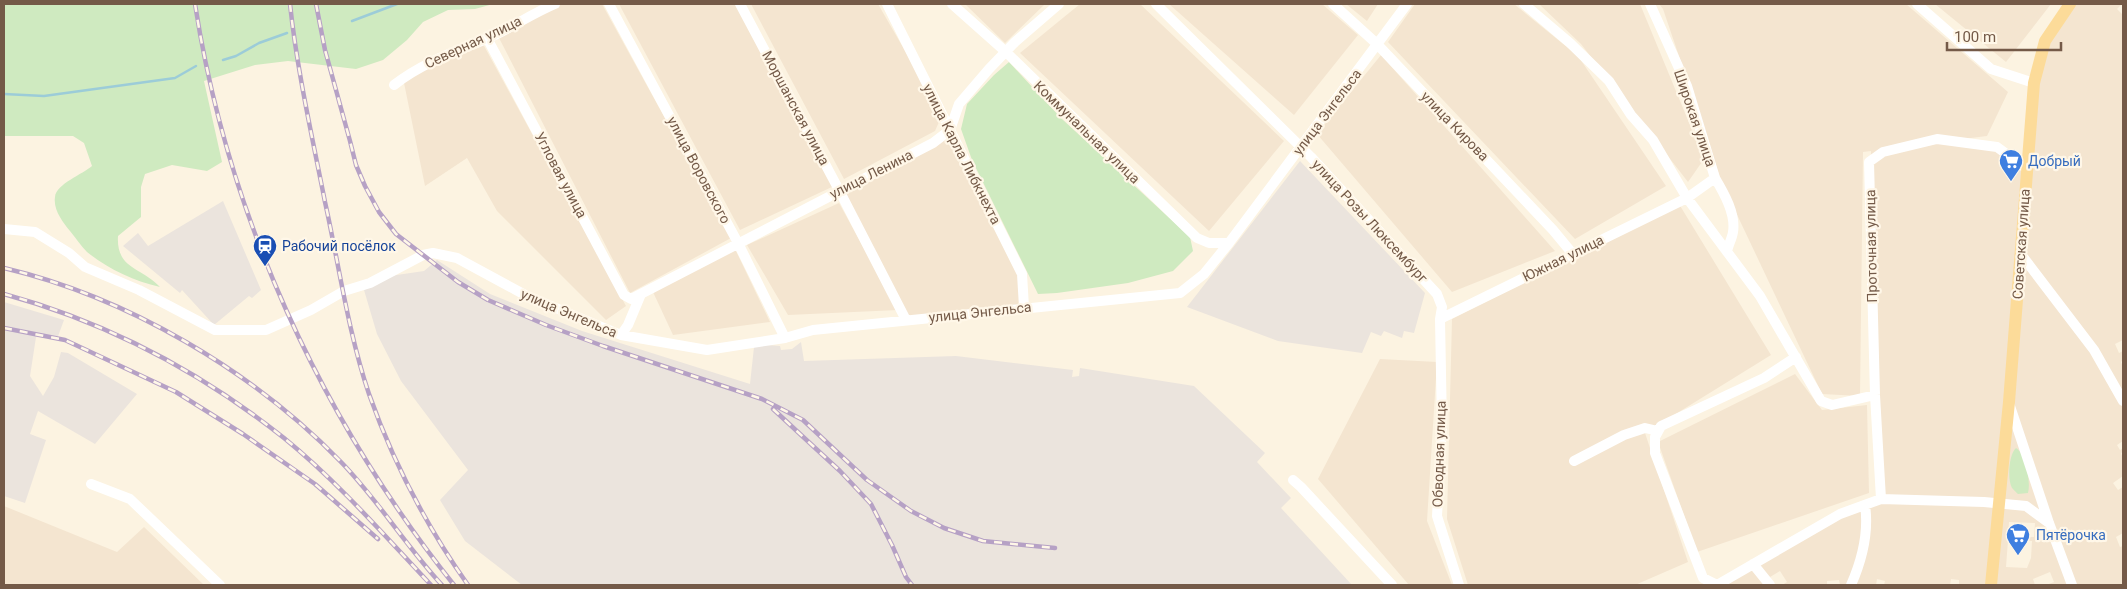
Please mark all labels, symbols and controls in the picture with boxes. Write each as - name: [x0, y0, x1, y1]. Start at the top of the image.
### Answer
- street label: Северная улица: [422, 13, 524, 71]
- scale bar: [1947, 20, 2061, 52]
- text: 100 m: [1954, 28, 1996, 46]
- street label: Моршанская улица: [759, 48, 833, 168]
- street label: улица Энгельса: [1290, 66, 1364, 158]
- street label: Широкая улица: [1671, 67, 1719, 169]
- street label: Коммунальная улица: [1031, 77, 1143, 187]
- street label: улица Карла Либкнехта: [920, 81, 1004, 227]
- street label: улица Кирова: [1418, 88, 1492, 164]
- street label: улица Воровского: [664, 114, 734, 226]
- street label: Угловая улица: [532, 129, 590, 221]
- street label: улица Ленина: [827, 146, 915, 202]
- supermarket icon: Добрый: [1998, 148, 2024, 182]
- place label: Добрый: [2028, 153, 2081, 169]
- street label: улица Розы Люксембург: [1309, 156, 1431, 286]
- street label: Советская улица: [2009, 188, 2033, 300]
- street label: Проточная улица: [1862, 189, 1880, 303]
- street label: Южная улица: [1520, 231, 1606, 285]
- station icon: Рабочий посёлок: [252, 233, 278, 267]
- place label: Рабочий посёлок: [282, 238, 396, 254]
- street label: улица Энгельса: [518, 285, 620, 341]
- street label: улица Энгельса: [928, 299, 1032, 325]
- street label: Обводная улица: [1429, 400, 1449, 508]
- supermarket icon: Пятёрочка: [2005, 522, 2031, 556]
- place label: Пятёрочка: [2036, 527, 2106, 543]

